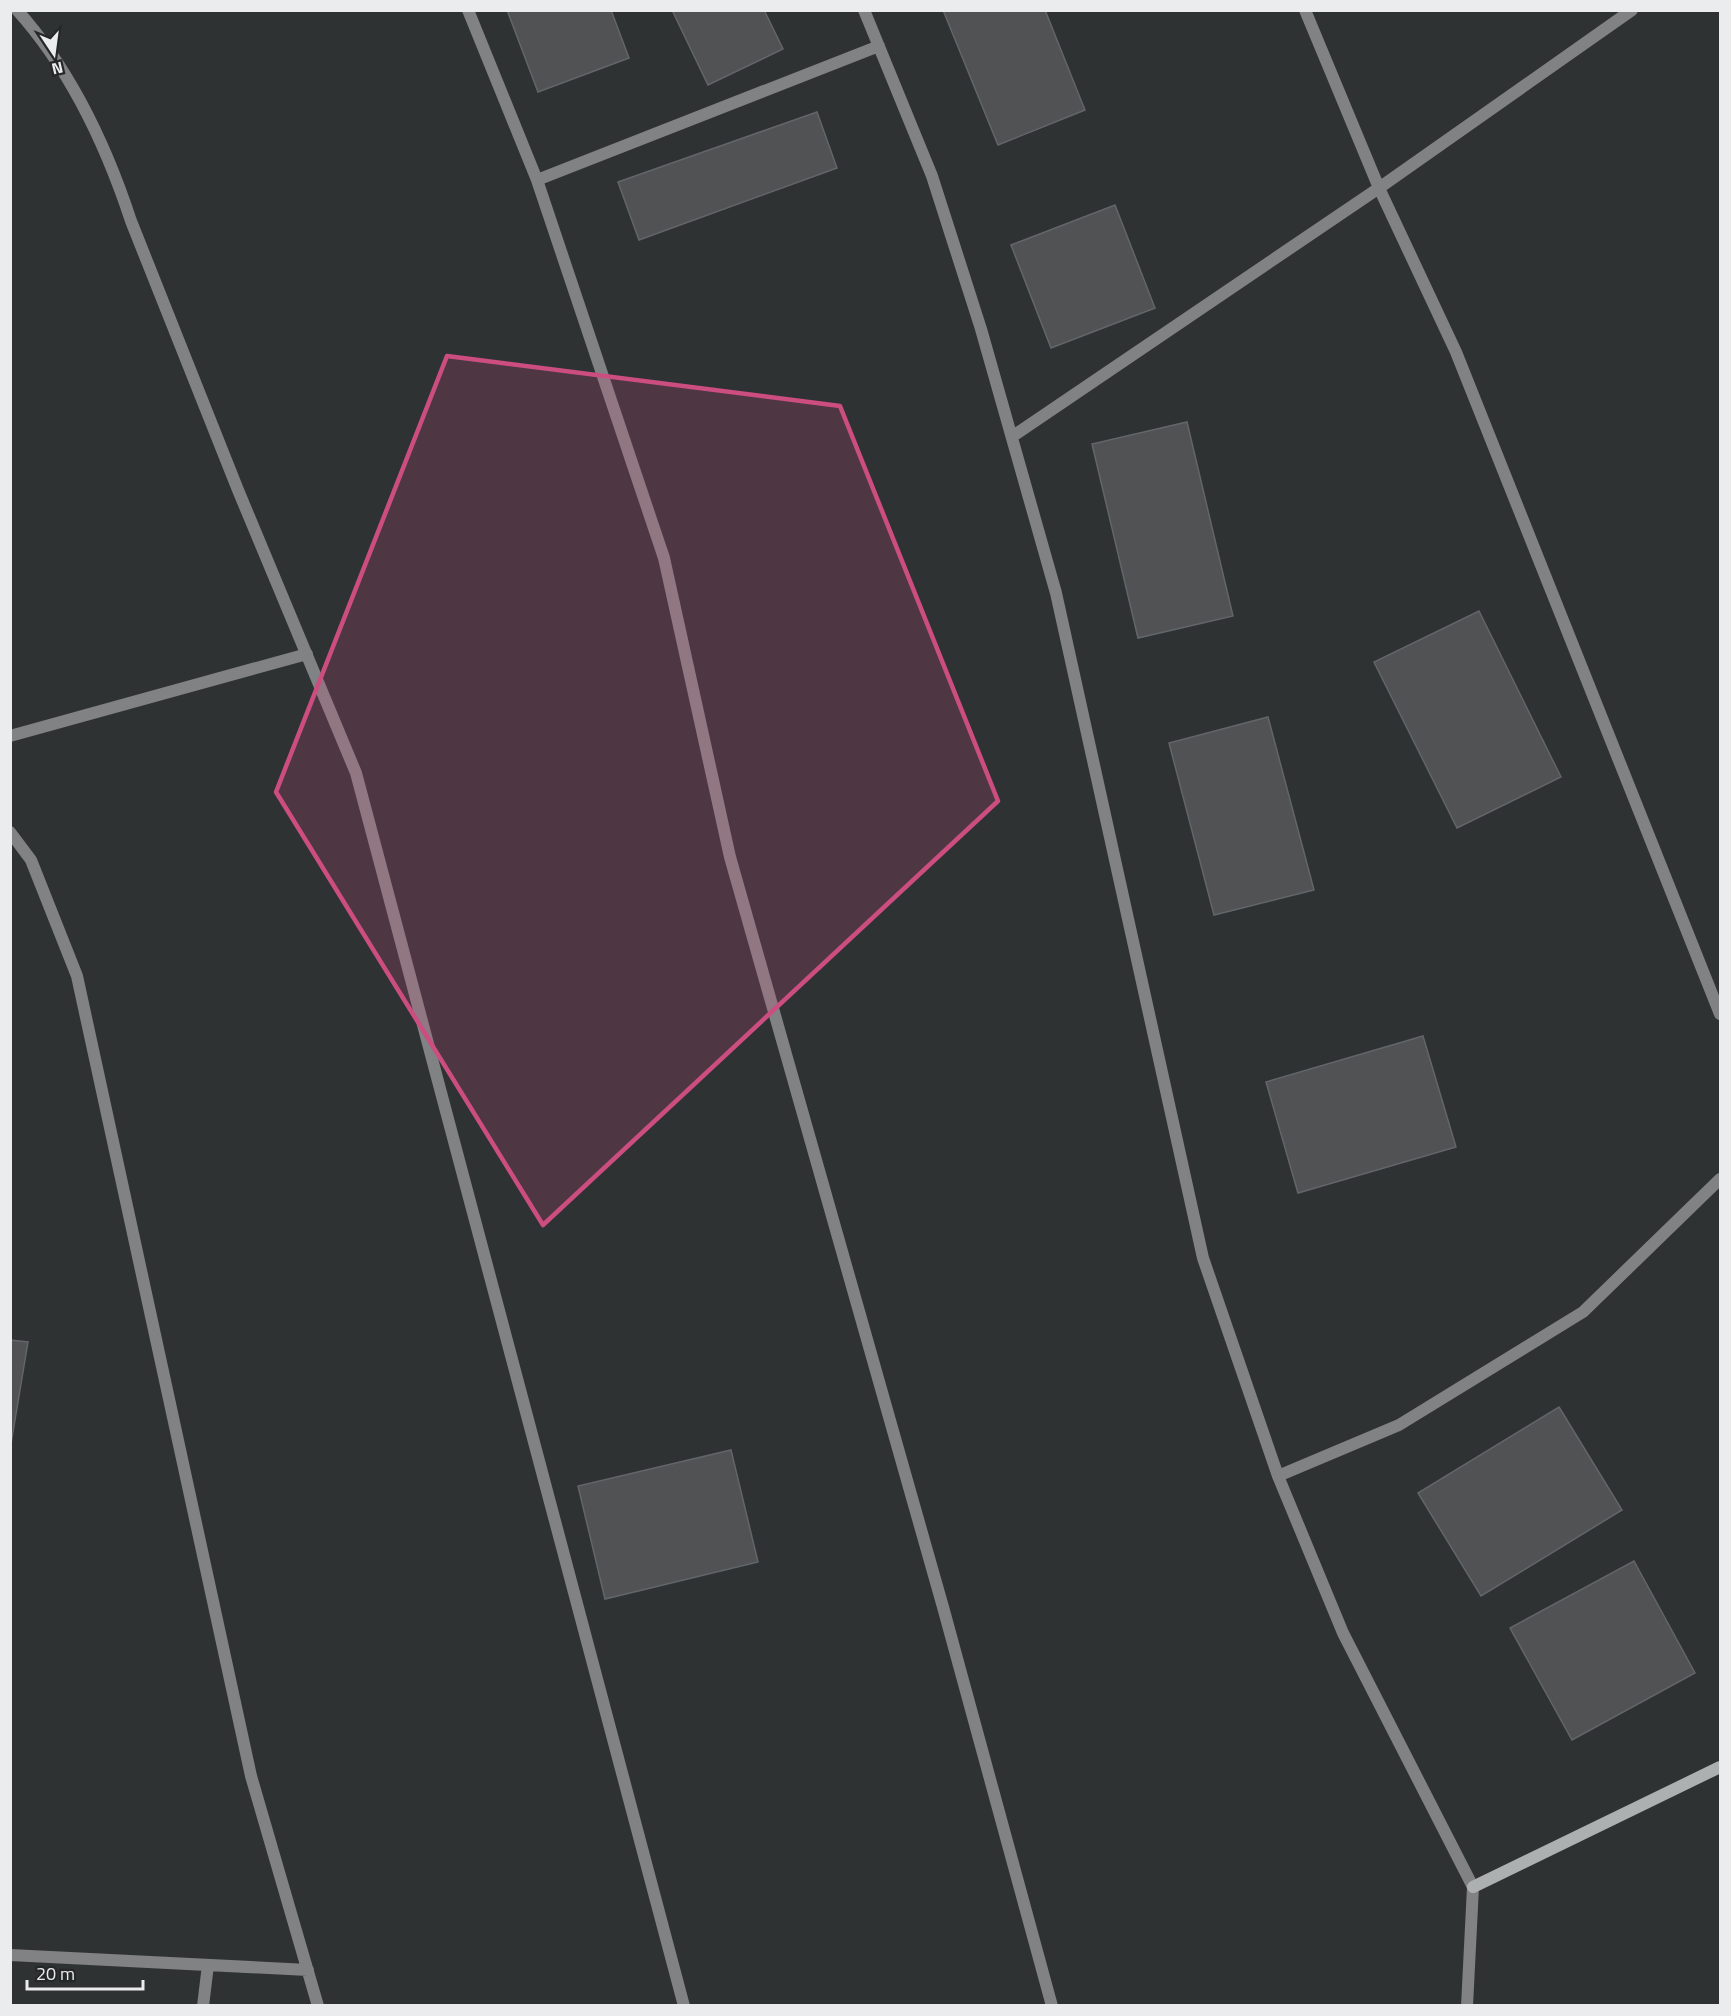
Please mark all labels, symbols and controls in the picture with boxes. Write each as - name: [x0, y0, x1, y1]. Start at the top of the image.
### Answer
- north arrow: [24, 24, 84, 84]
- text: N: [49, 56, 65, 82]
- scale bar: [27, 1953, 142, 1991]
- text: 20 m: [36, 1960, 75, 1987]

